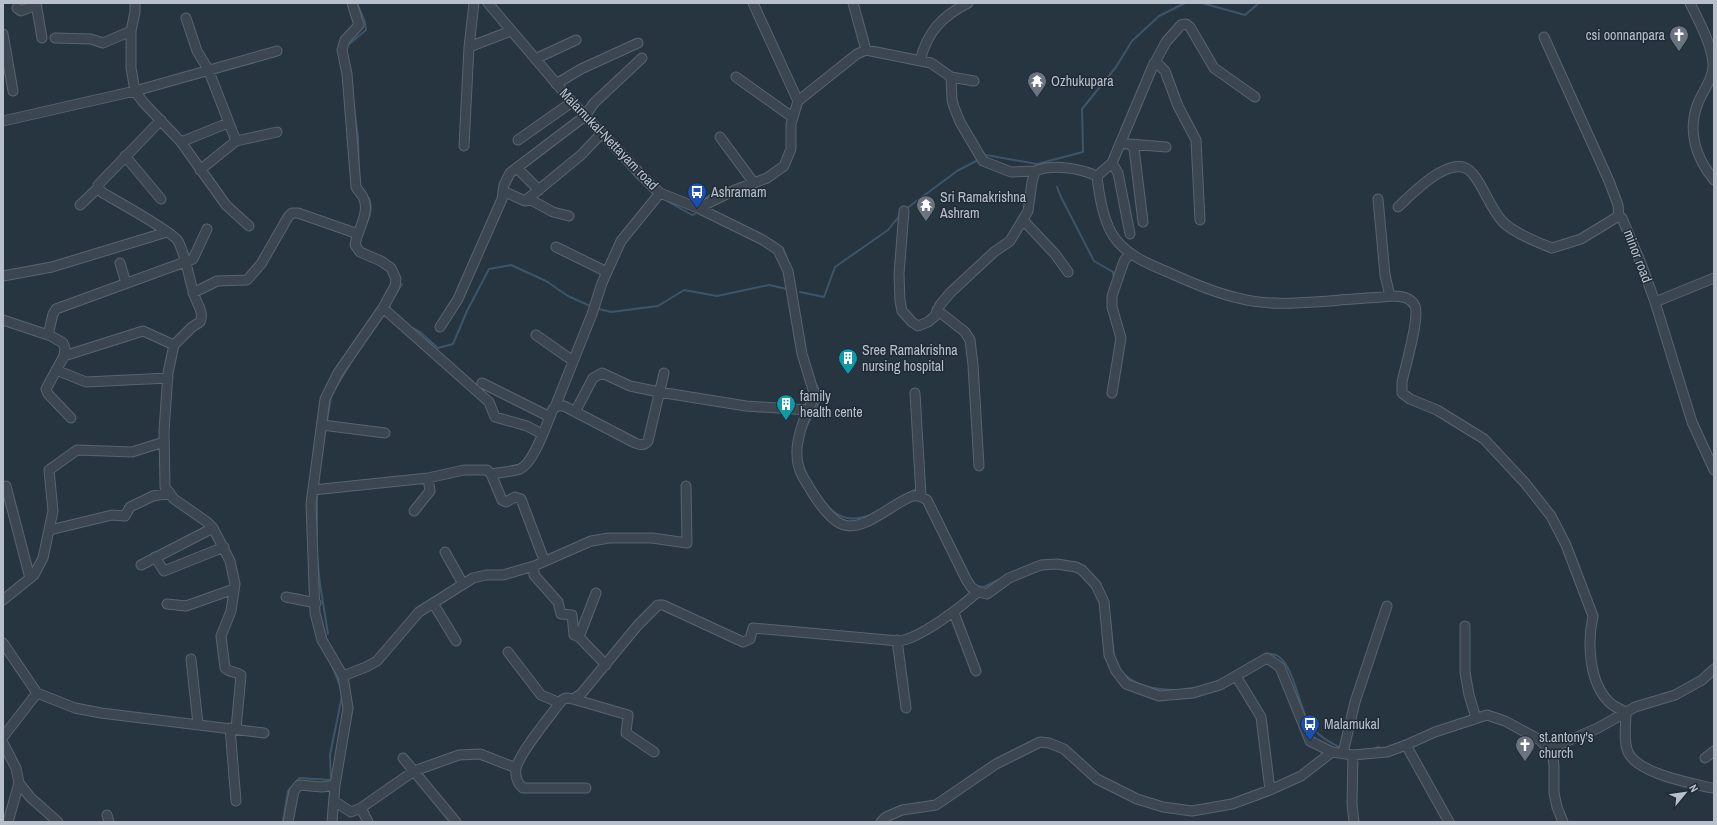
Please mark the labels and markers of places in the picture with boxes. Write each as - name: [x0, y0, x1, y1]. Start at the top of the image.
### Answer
- church icon: csi oonnanpara: [1668, 24, 1690, 52]
- place label: csi oonnanpara: [1586, 26, 1666, 44]
- temple icon: Ozhukupara: [1026, 70, 1048, 98]
- place label: Ozhukupara: [1051, 72, 1114, 90]
- bus stop icon: Ashramam: [686, 181, 708, 209]
- place label: Ashramam: [710, 183, 767, 201]
- place label: Sri Ramakrishna Ashram: [939, 188, 1027, 222]
- temple icon: Sri Ramakrishna Ashram: [915, 194, 937, 222]
- place label: Sree Ramakrishna nursing hospital: [862, 341, 958, 375]
- building icon: Sree Ramakrishna nursing hospital: [837, 347, 859, 375]
- place label: family health cente: [800, 387, 863, 421]
- building icon: family health cente: [775, 393, 797, 421]
- bus stop icon: Malamukal: [1299, 713, 1321, 741]
- place label: Malamukal: [1324, 715, 1380, 733]
- place label: st.antony's church: [1539, 728, 1594, 762]
- church icon: st.antony's church: [1514, 734, 1536, 762]

